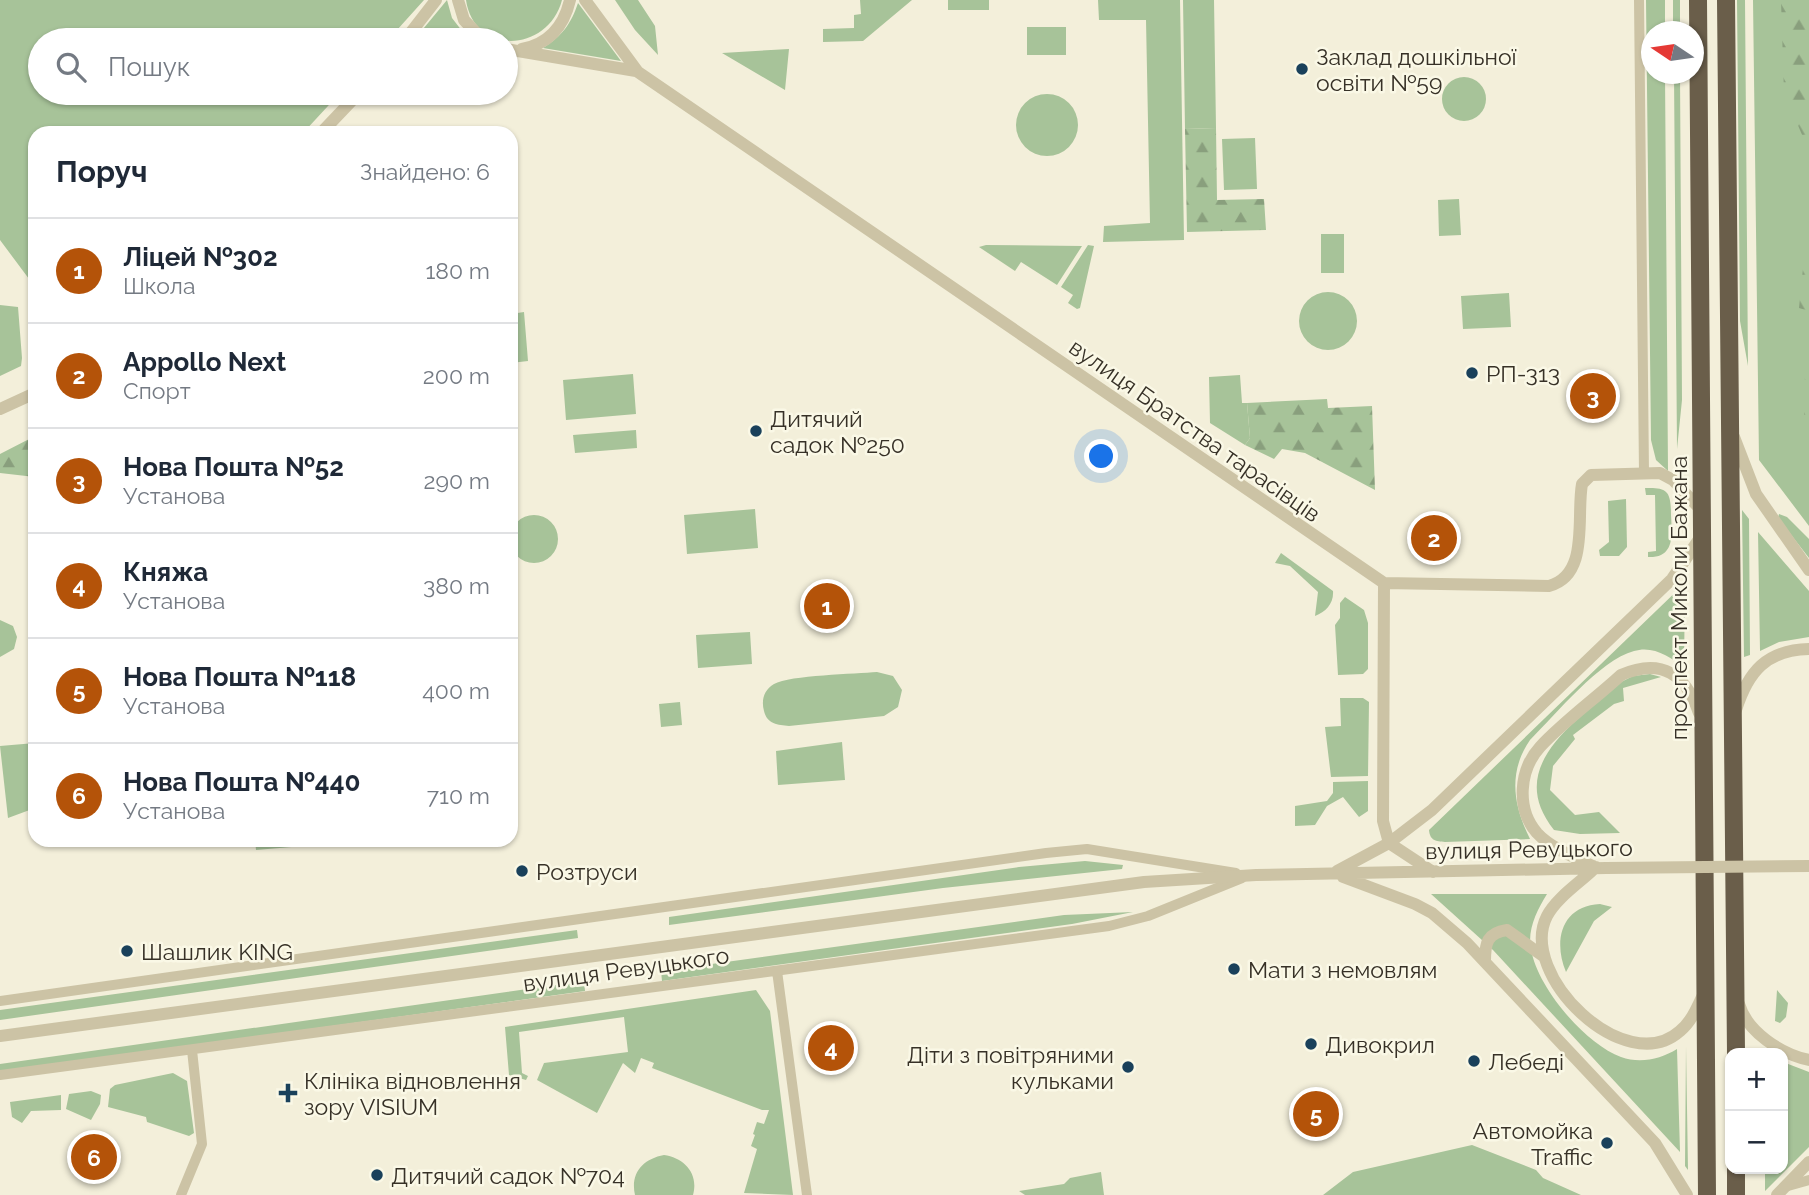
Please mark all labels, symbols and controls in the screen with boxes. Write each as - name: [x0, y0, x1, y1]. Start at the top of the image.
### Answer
- north arrow: [1641, 21, 1704, 84]
- search box: [28, 28, 518, 105]
- place label: Заклад дошкільної освіти №59: [1316, 43, 1517, 96]
- icon: search: [52, 48, 90, 86]
- text: Пошук: [108, 52, 190, 82]
- marker: Заклад дошкільної освіти №59: [1294, 61, 1310, 77]
- text: Поруч: [56, 154, 147, 189]
- text: Знайдено: 6: [360, 158, 490, 185]
- text: Ліцей №302: [123, 242, 278, 272]
- text: 1: [73, 257, 85, 284]
- text: 180 m: [425, 257, 490, 284]
- text: Школа: [123, 272, 196, 299]
- street label: вулиця Братства тарасівців: [1064, 333, 1326, 527]
- text: Appollo Next: [123, 347, 286, 377]
- place label: РП-313: [1486, 360, 1560, 387]
- text: 2: [73, 362, 85, 389]
- text: 200 m: [423, 362, 490, 389]
- marker: РП-313: [1464, 365, 1480, 381]
- pin: 3: [1570, 370, 1616, 422]
- text: Спорт: [123, 377, 191, 404]
- place label: Дитячий садок №250: [770, 405, 905, 458]
- marker: Дитячий садок №250: [748, 423, 764, 439]
- your location: [1084, 439, 1118, 473]
- text: Нова Пошта №52: [123, 452, 344, 482]
- street label: проспект Миколи Бажана: [1665, 456, 1692, 740]
- text: 3: [73, 467, 85, 494]
- text: 290 m: [423, 467, 490, 494]
- text: Установа: [123, 482, 225, 509]
- pin: 2: [1411, 512, 1457, 564]
- text: Княжа: [123, 557, 208, 587]
- text: 4: [72, 572, 86, 599]
- text: 380 m: [423, 572, 490, 599]
- pin: 1: [804, 580, 850, 632]
- text: Установа: [123, 587, 225, 614]
- text: Нова Пошта №118: [123, 662, 356, 692]
- text: 5: [73, 677, 85, 704]
- text: 400 m: [422, 677, 490, 704]
- text: Установа: [123, 692, 225, 719]
- text: Нова Пошта №440: [123, 767, 360, 797]
- text: 6: [72, 782, 86, 809]
- text: 710 m: [427, 782, 490, 809]
- text: Установа: [123, 797, 225, 824]
- street label: вулиця Ревуцького: [1425, 834, 1633, 864]
- place label: Розтруси: [536, 858, 638, 885]
- marker: Розтруси: [514, 863, 530, 879]
- place label: Шашлик KING: [141, 938, 293, 965]
- street label: вулиця Ревуцького: [521, 941, 731, 997]
- marker: Шашлик KING: [119, 943, 135, 959]
- place label: Мати з немовлям: [1248, 956, 1437, 983]
- marker: Мати з немовлям: [1226, 961, 1242, 977]
- pin: 4: [808, 1022, 854, 1074]
- place label: Дивокрил: [1325, 1031, 1435, 1058]
- marker: Дивокрил: [1303, 1036, 1319, 1052]
- place label: Діти з повітряними кульками: [907, 1041, 1114, 1094]
- place label: Лебеді: [1488, 1048, 1564, 1075]
- map controls: [1725, 1048, 1788, 1174]
- button: +: [1725, 1048, 1788, 1111]
- marker: Лебеді: [1466, 1053, 1482, 1069]
- marker: Діти з повітряними кульками: [1120, 1059, 1136, 1075]
- place label: Клініка відновлення зору VISIUM: [304, 1067, 521, 1120]
- marker: Клініка відновлення зору VISIUM: [278, 1083, 298, 1103]
- pin: 5: [1293, 1088, 1339, 1140]
- button: −: [1725, 1111, 1788, 1174]
- place label: Автомойка Traffic: [1473, 1117, 1593, 1170]
- pin: 6: [71, 1131, 117, 1183]
- marker: Автомойка Traffic: [1599, 1135, 1615, 1151]
- place label: Дитячий садок №704: [391, 1162, 625, 1189]
- marker: Дитячий садок №704: [369, 1167, 385, 1183]

